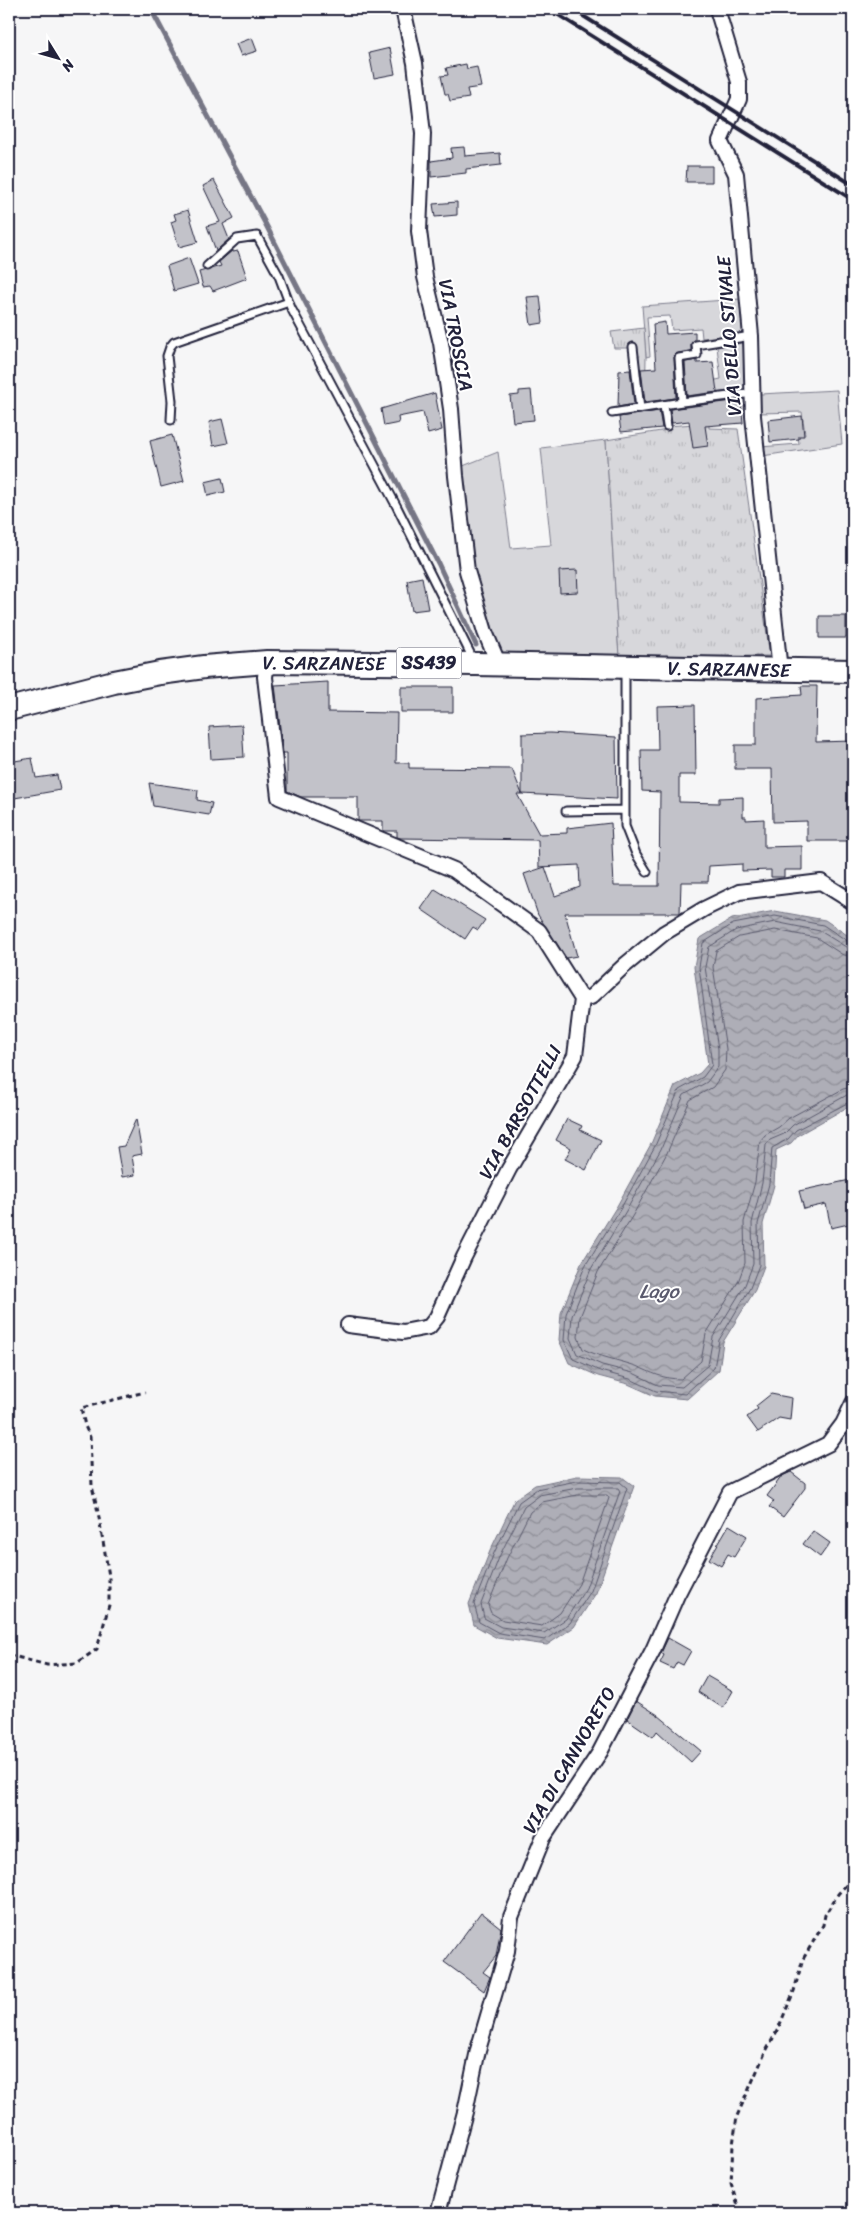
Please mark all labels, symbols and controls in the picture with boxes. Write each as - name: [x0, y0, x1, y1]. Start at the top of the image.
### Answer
- north arrow: [32, 32, 82, 82]
- text: N: [55, 53, 81, 77]
- street label: VIA DELLO STIVALE: [707, 254, 751, 417]
- street label: VIA TROSCIA: [429, 276, 483, 394]
- street label: V. SARZANESE: [262, 645, 387, 680]
- road number: SS439: [396, 648, 462, 678]
- street label: V. SARZANESE: [667, 651, 792, 686]
- street label: VIA BARSOTTELLI: [469, 1038, 571, 1185]
- water label: Lago: [639, 1274, 681, 1309]
- street label: VIA DI CANNORETO: [513, 1680, 625, 1840]

